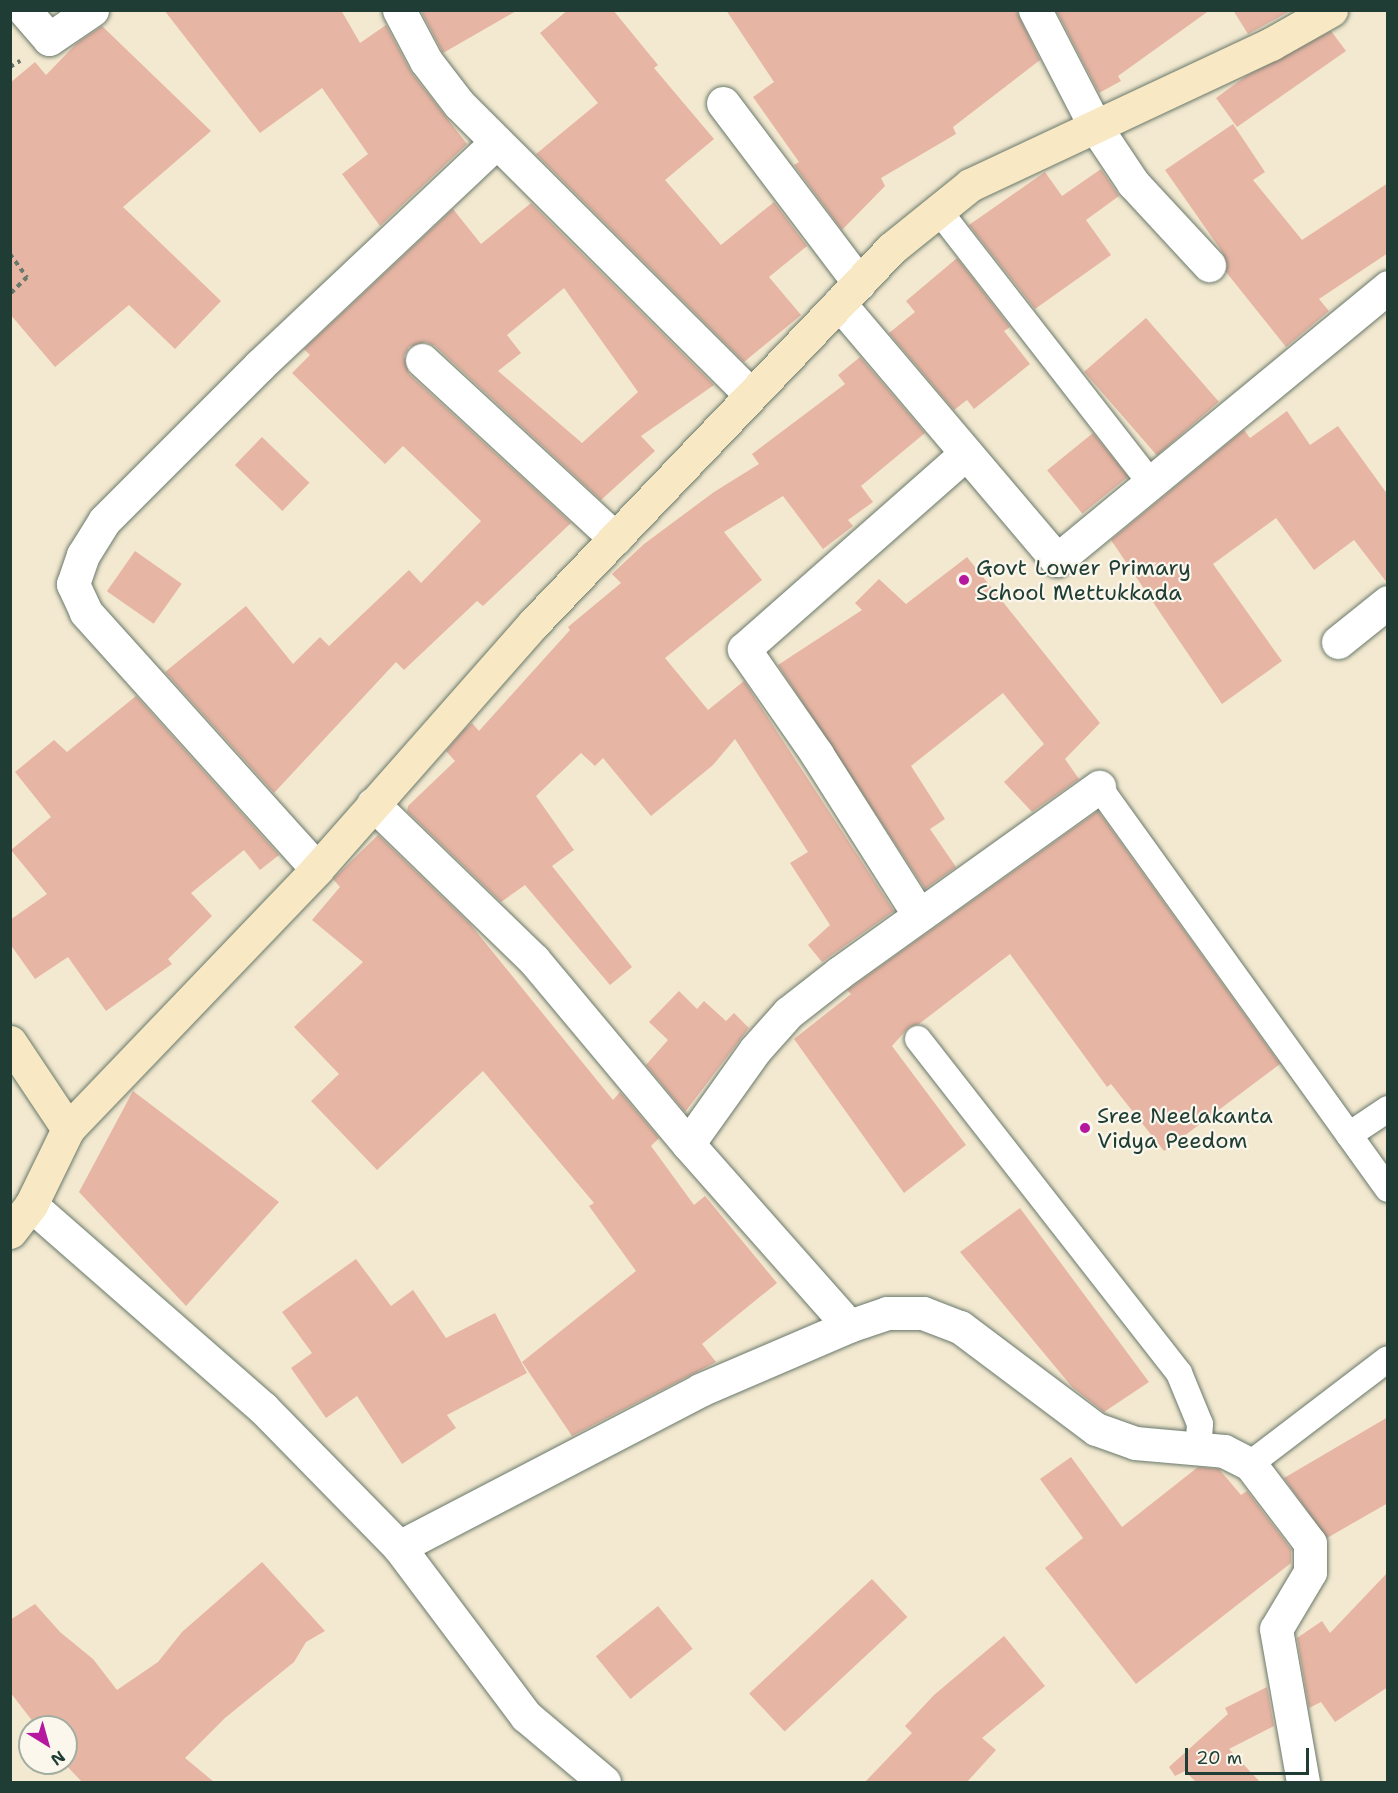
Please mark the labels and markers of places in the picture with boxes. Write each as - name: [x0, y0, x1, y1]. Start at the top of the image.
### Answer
- place label: Govt Lower Primary School Mettukkada: [976, 554, 1191, 606]
- marker: Govt Lower Primary School Mettukkada: [957, 573, 971, 587]
- place label: Sree Neelakanta Vidya Peedom: [1097, 1102, 1273, 1154]
- marker: Sree Neelakanta Vidya Peedom: [1078, 1121, 1092, 1135]

